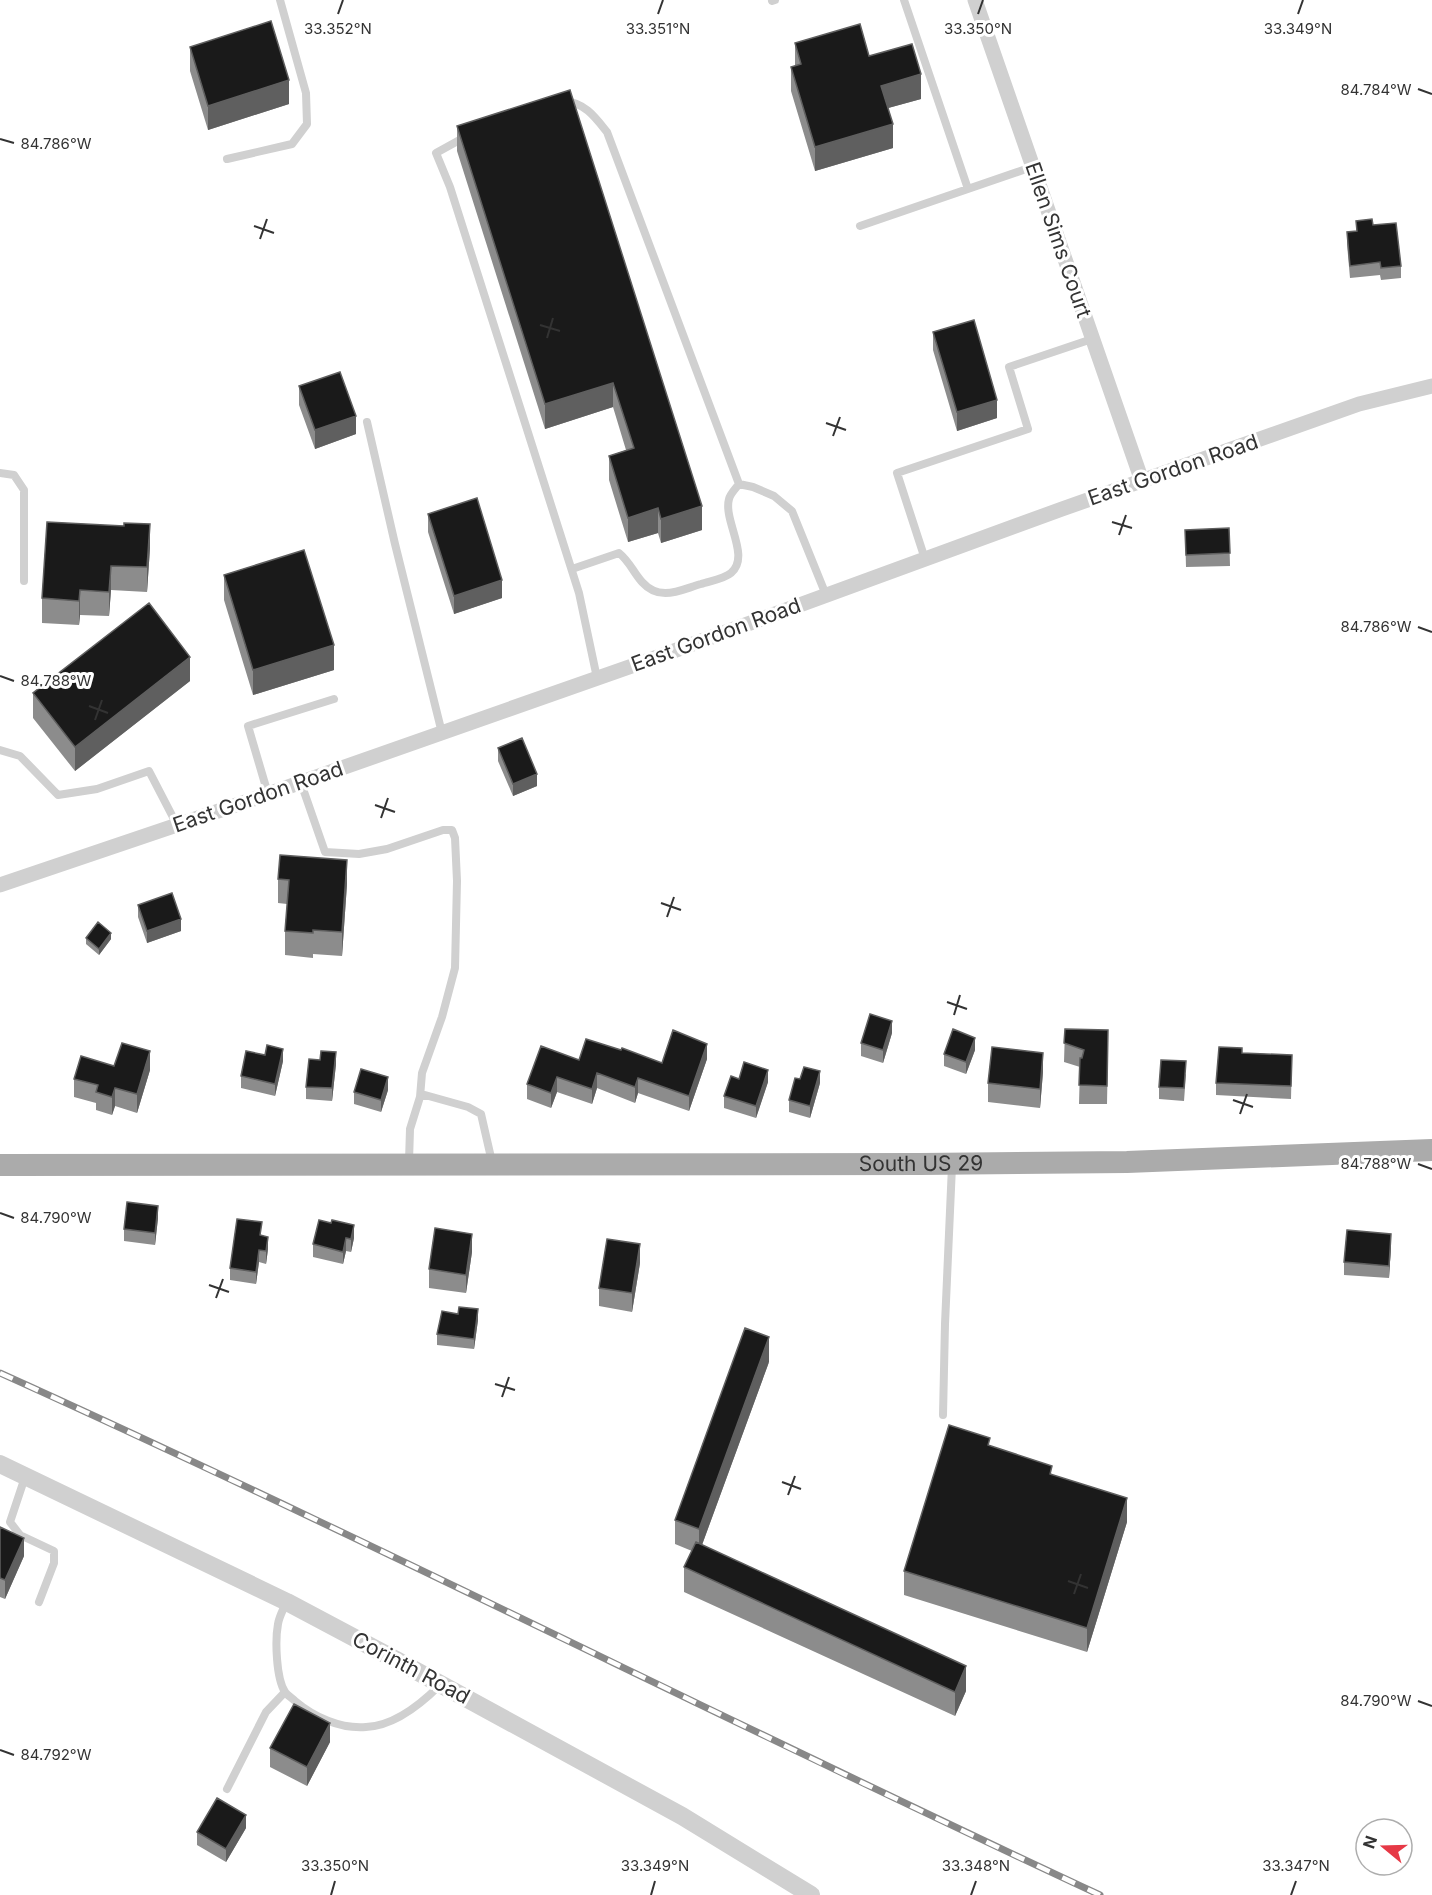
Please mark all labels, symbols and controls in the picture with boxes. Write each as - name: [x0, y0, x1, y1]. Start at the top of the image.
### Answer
- text: 33.352°N: [304, 19, 372, 38]
- text: 33.351°N: [626, 19, 690, 38]
- text: 33.350°N: [944, 19, 1012, 38]
- text: 33.349°N: [1264, 19, 1332, 38]
- text: 84.784°W: [1340, 80, 1412, 99]
- text: 84.786°W: [20, 134, 92, 153]
- street label: Ellen Sims Court: [1020, 159, 1097, 321]
- street label: East Gordon Road: [1084, 429, 1261, 510]
- street label: East Gordon Road: [628, 592, 804, 677]
- text: 84.786°W: [1340, 617, 1412, 636]
- text: 84.788°W: [21, 671, 92, 690]
- street label: East Gordon Road: [169, 756, 346, 837]
- street label: South US 29: [859, 1150, 983, 1176]
- text: 84.788°W: [1341, 1154, 1412, 1173]
- text: 84.790°W: [20, 1208, 92, 1227]
- street label: Corinth Road: [348, 1626, 474, 1709]
- text: 84.790°W: [1340, 1691, 1412, 1710]
- text: 84.792°W: [21, 1745, 92, 1764]
- north arrow: [1354, 1817, 1414, 1877]
- text: N: [1358, 1833, 1381, 1851]
- text: 33.350°N: [301, 1856, 369, 1875]
- text: 33.349°N: [621, 1856, 689, 1875]
- text: 33.348°N: [942, 1856, 1010, 1875]
- text: 33.347°N: [1262, 1856, 1330, 1875]

